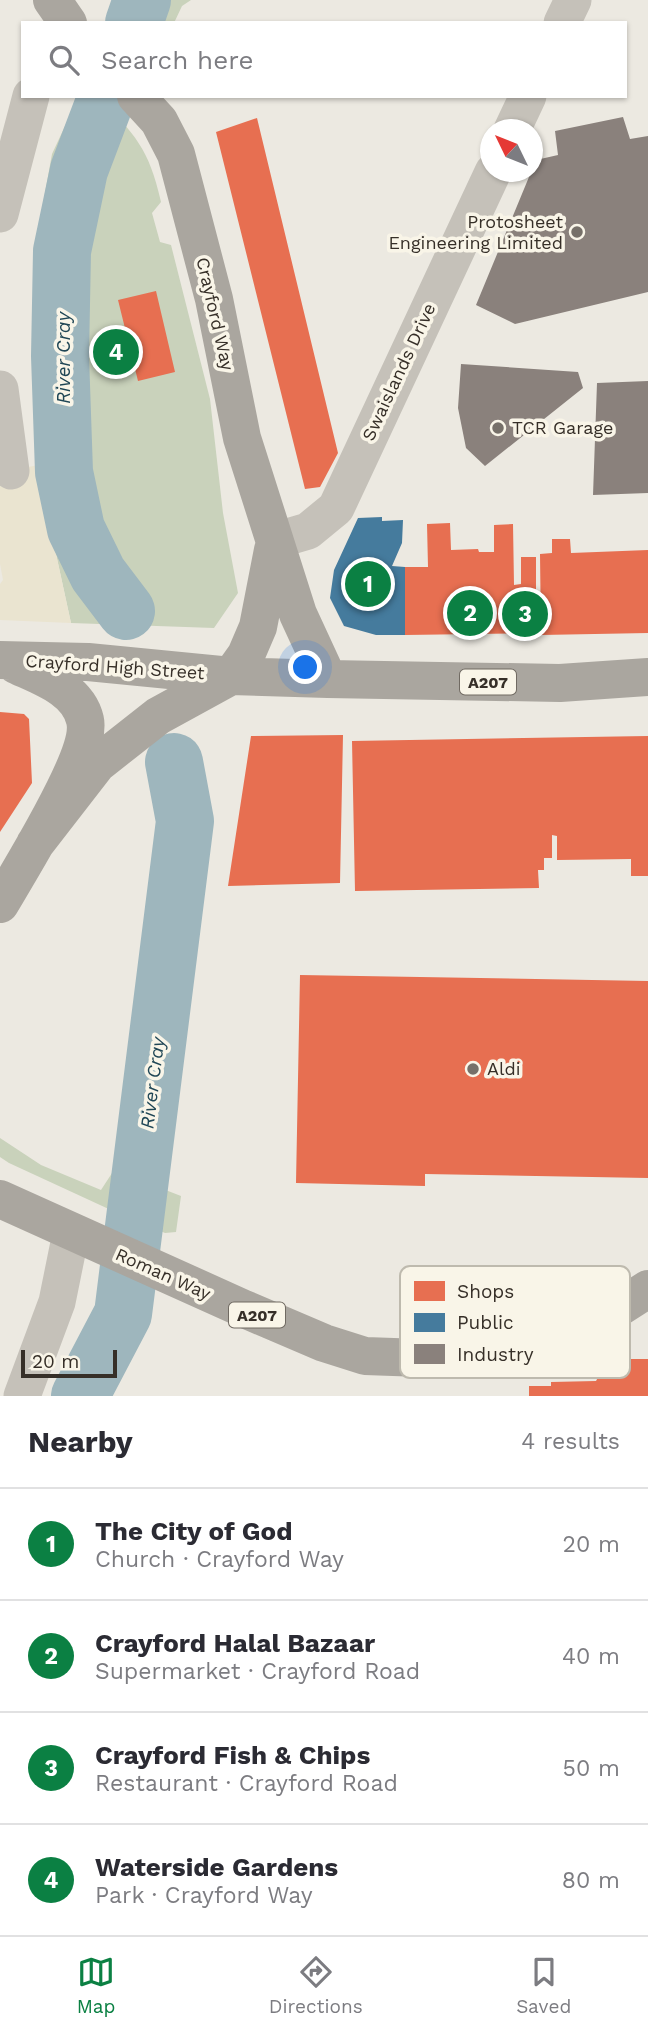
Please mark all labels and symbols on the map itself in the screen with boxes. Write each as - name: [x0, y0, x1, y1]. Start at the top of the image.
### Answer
- north arrow: [480, 119, 543, 182]
- place label: Protosheet Engineering Limited: [388, 211, 563, 253]
- marker: Protosheet Engineering Limited: [569, 224, 585, 240]
- street label: Crayford Way: [192, 255, 239, 373]
- street label: Swaislands Drive: [357, 300, 440, 444]
- water label: River Cray: [52, 311, 75, 404]
- pin: 4: [93, 326, 139, 378]
- place label: TCR Garage: [512, 417, 613, 438]
- marker: TCR Garage: [490, 420, 506, 436]
- pin: 1: [345, 558, 391, 610]
- pin: 2: [447, 587, 493, 639]
- pin: 3: [502, 588, 548, 640]
- street label: Crayford High Street: [25, 650, 206, 683]
- your location: [288, 650, 322, 684]
- road number: A207: [460, 670, 516, 694]
- water label: River Cray: [135, 1035, 170, 1130]
- place label: Aldi: [487, 1058, 520, 1079]
- marker: Aldi: [465, 1061, 481, 1077]
- street label: Roman Way: [112, 1243, 215, 1304]
- legend: [400, 1266, 630, 1378]
- text: Shops: [457, 1280, 514, 1303]
- road number: A207: [229, 1302, 285, 1328]
- text: Public: [457, 1311, 514, 1334]
- text: Industry: [457, 1343, 534, 1366]
- scale bar: [21, 1347, 117, 1379]

